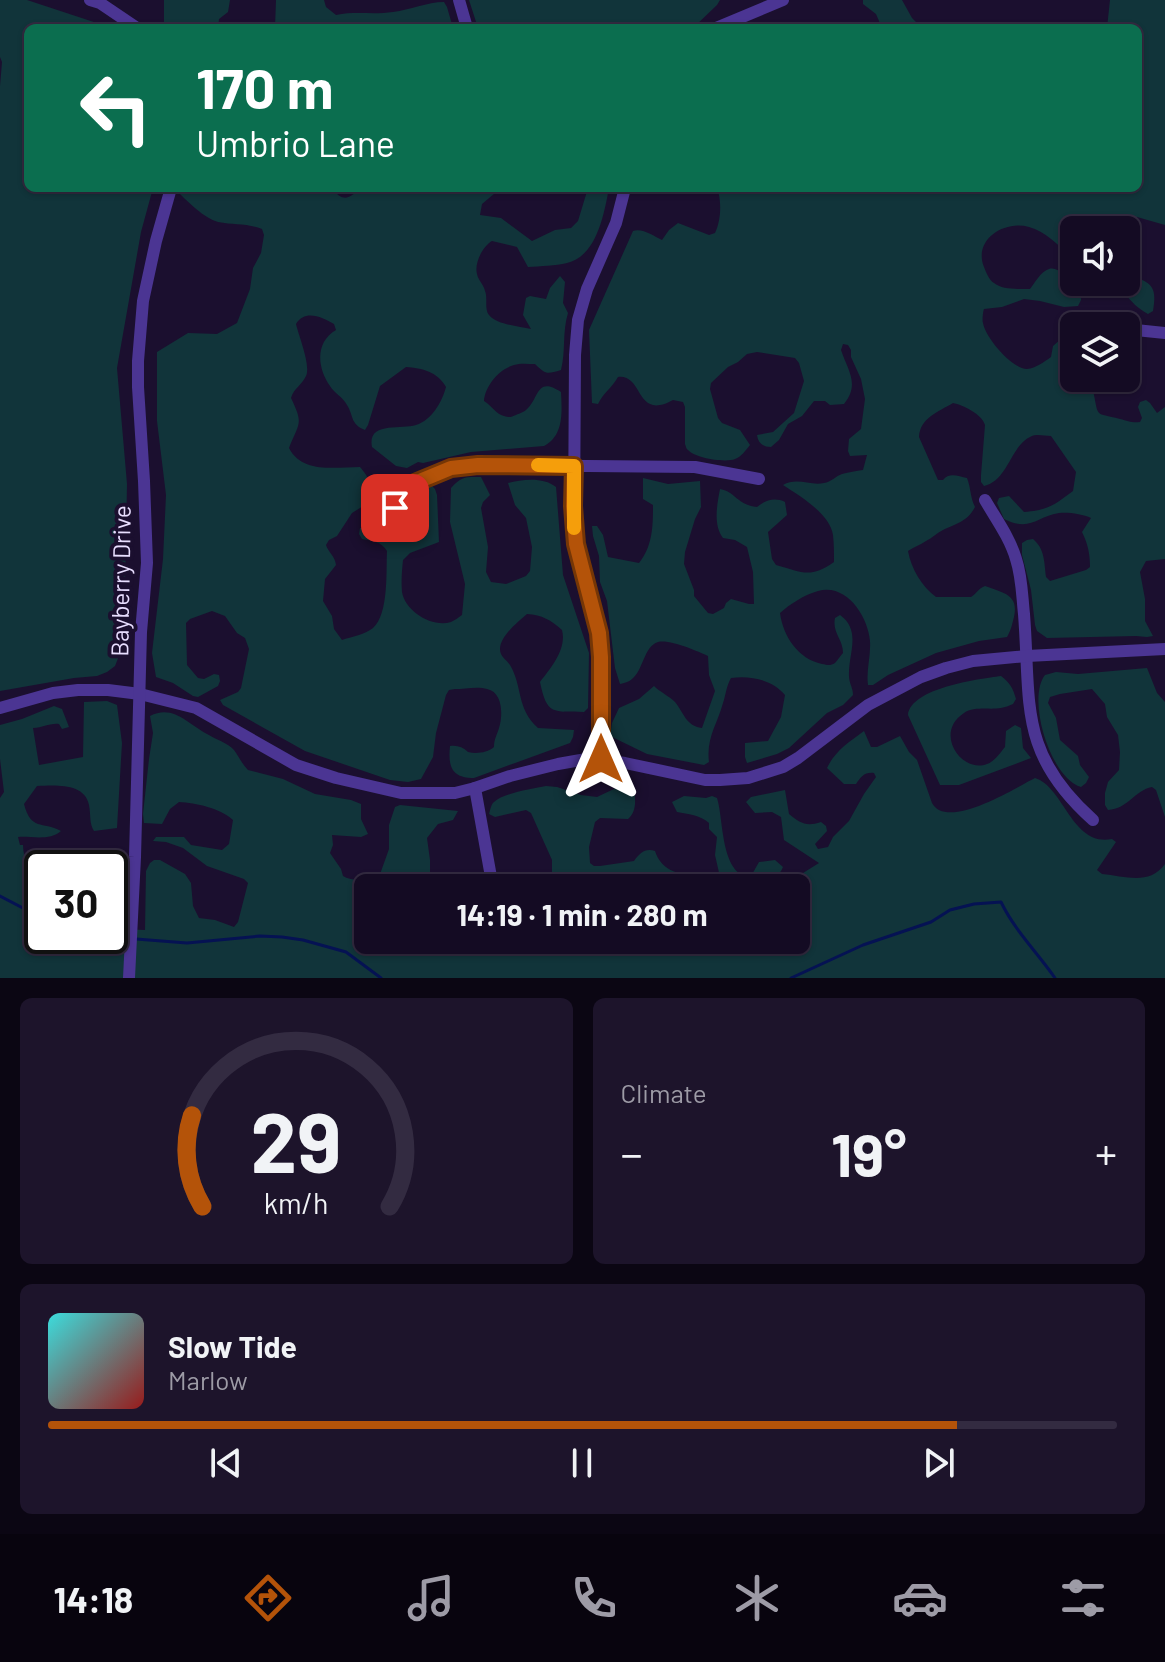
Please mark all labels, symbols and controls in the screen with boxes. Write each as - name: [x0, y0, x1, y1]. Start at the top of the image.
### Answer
- text: 170 m: [196, 53, 333, 120]
- icon: left: [64, 56, 168, 160]
- text: Umbrio Lane: [196, 121, 395, 164]
- map controls: [1060, 216, 1140, 392]
- button: sound: [1060, 216, 1140, 296]
- button: layers: [1060, 312, 1140, 392]
- pin: [361, 474, 429, 542]
- icon: arrive: [373, 486, 417, 530]
- street label: Bayberry Drive: [104, 505, 136, 657]
- position arrow: [559, 717, 643, 801]
- speed limit sign: 30: [24, 850, 128, 954]
- text: 14:19 · 1 min · 280 m: [456, 896, 708, 932]
- text: Climate: [621, 1077, 707, 1108]
- text: 29: [251, 1090, 342, 1190]
- text: 19°: [831, 1117, 907, 1189]
- text: −: [621, 1126, 643, 1179]
- text: +: [1095, 1126, 1117, 1179]
- text: km/h: [264, 1185, 329, 1220]
- text: Slow Tide: [168, 1328, 297, 1364]
- text: Marlow: [168, 1364, 248, 1395]
- icon: previous: [204, 1441, 248, 1485]
- icon: pause: [560, 1441, 604, 1485]
- icon: next: [917, 1441, 961, 1485]
- icon: directions: [240, 1570, 296, 1626]
- icon: music: [403, 1570, 459, 1626]
- icon: phone: [566, 1570, 622, 1626]
- icon: climate: [729, 1570, 785, 1626]
- icon: car: [892, 1570, 948, 1626]
- icon: filters: [1055, 1570, 1111, 1626]
- text: 14:18: [54, 1577, 133, 1620]

